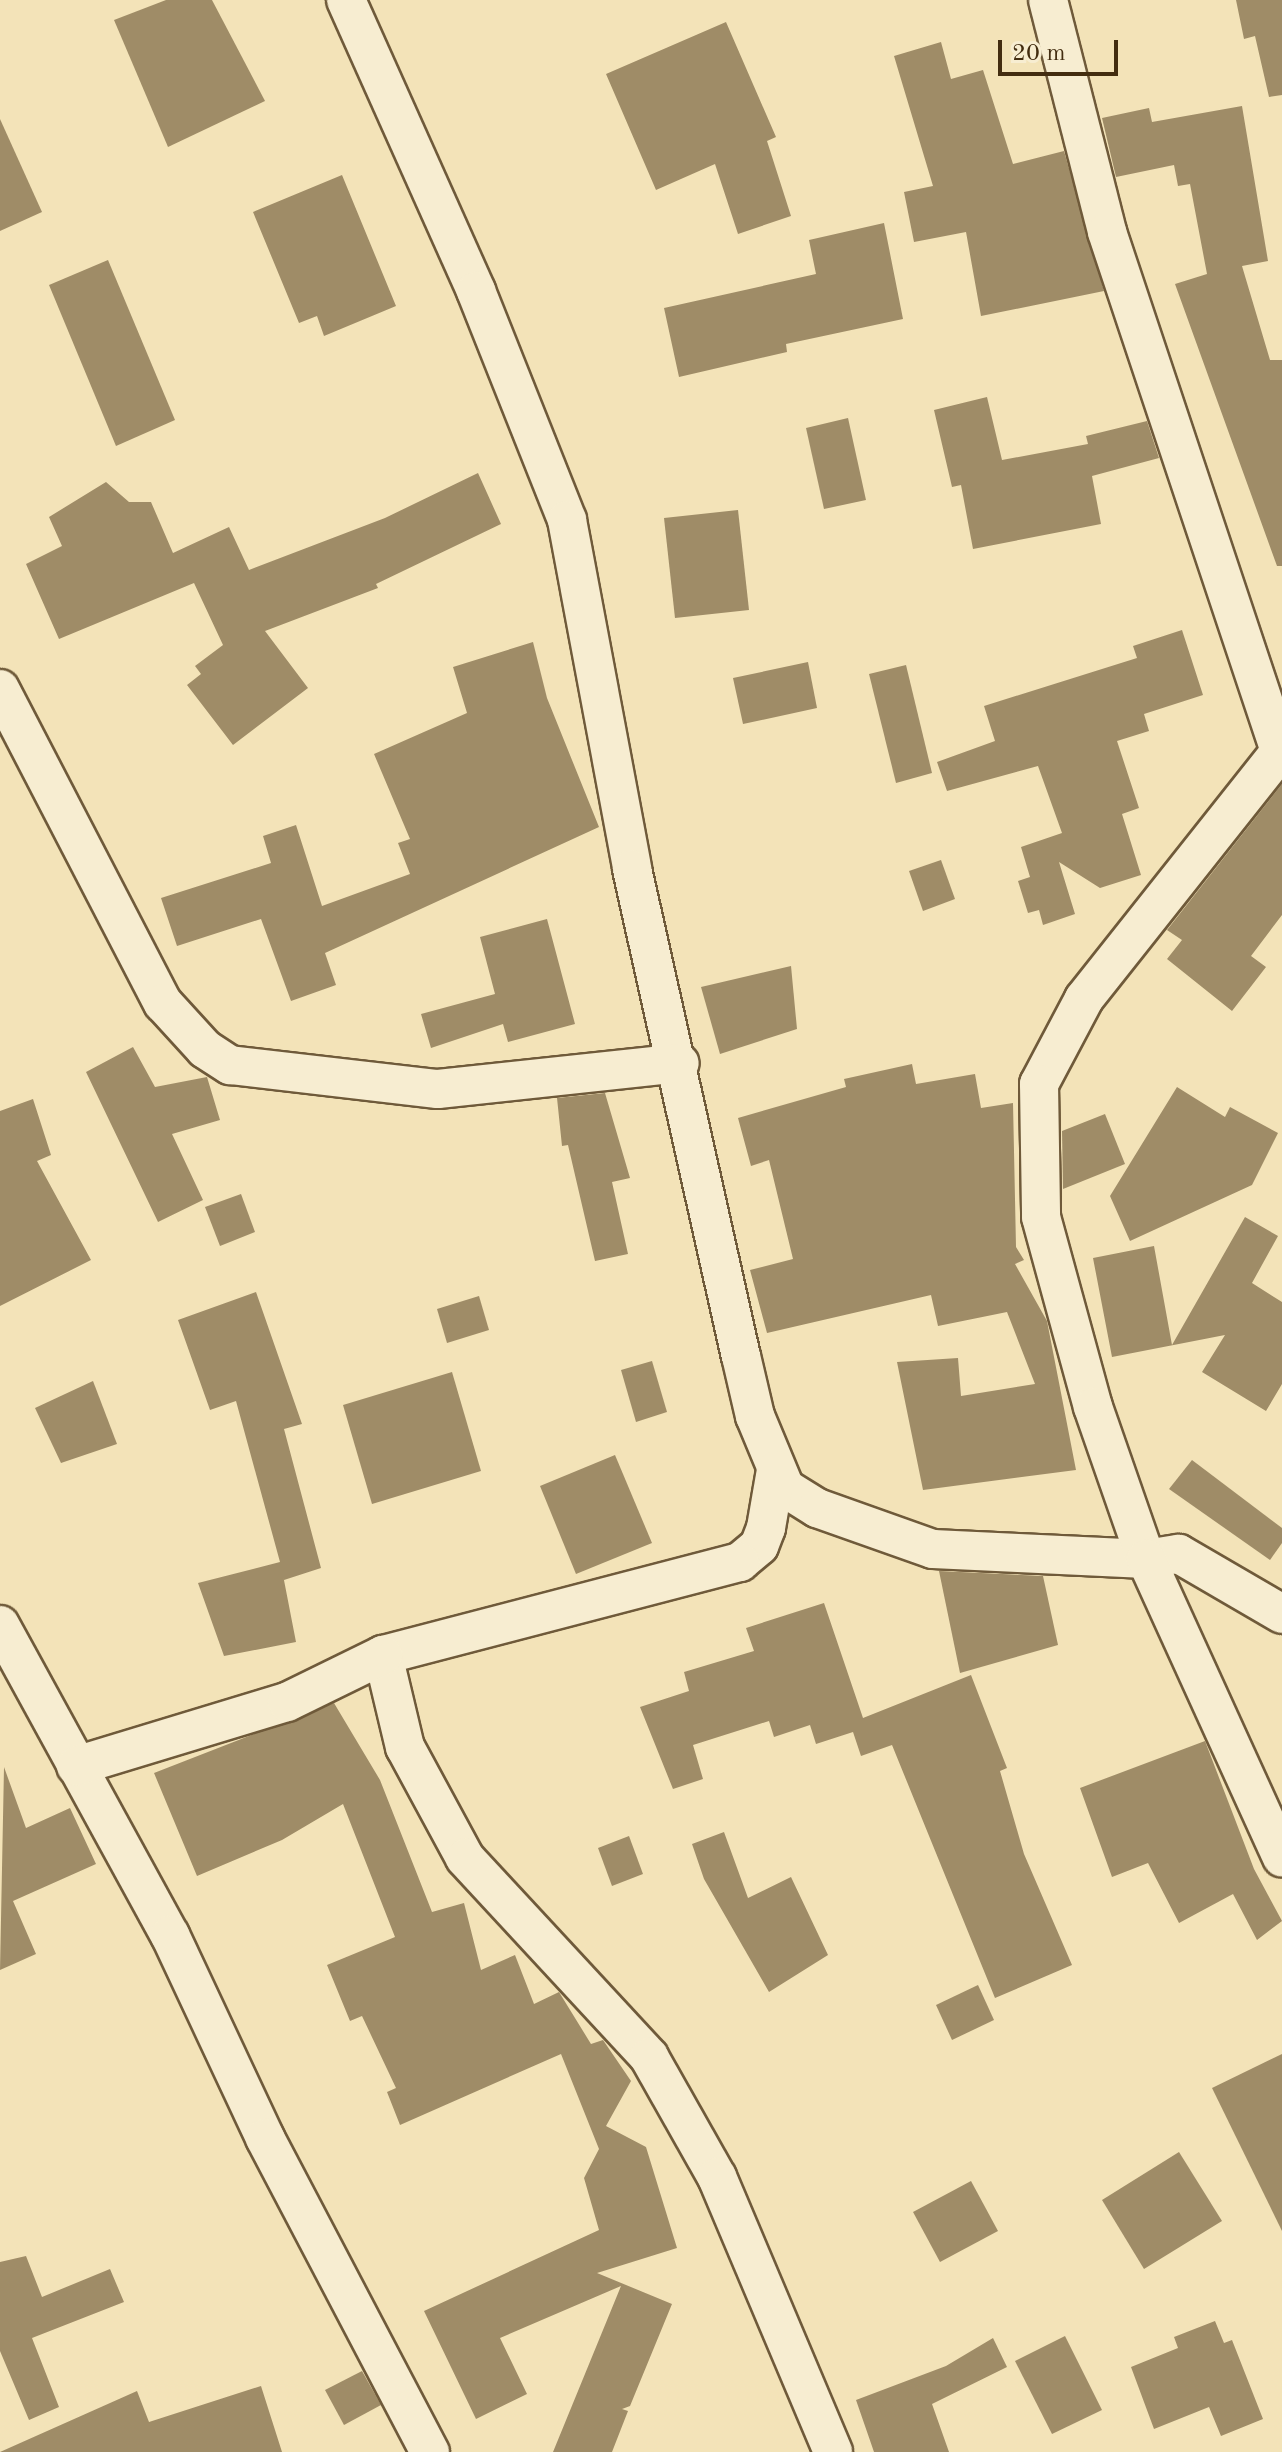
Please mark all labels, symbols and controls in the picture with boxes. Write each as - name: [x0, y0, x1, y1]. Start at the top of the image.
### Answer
- scale bar: [1002, 24, 1122, 74]
- text: 20 m: [1012, 42, 1066, 66]

